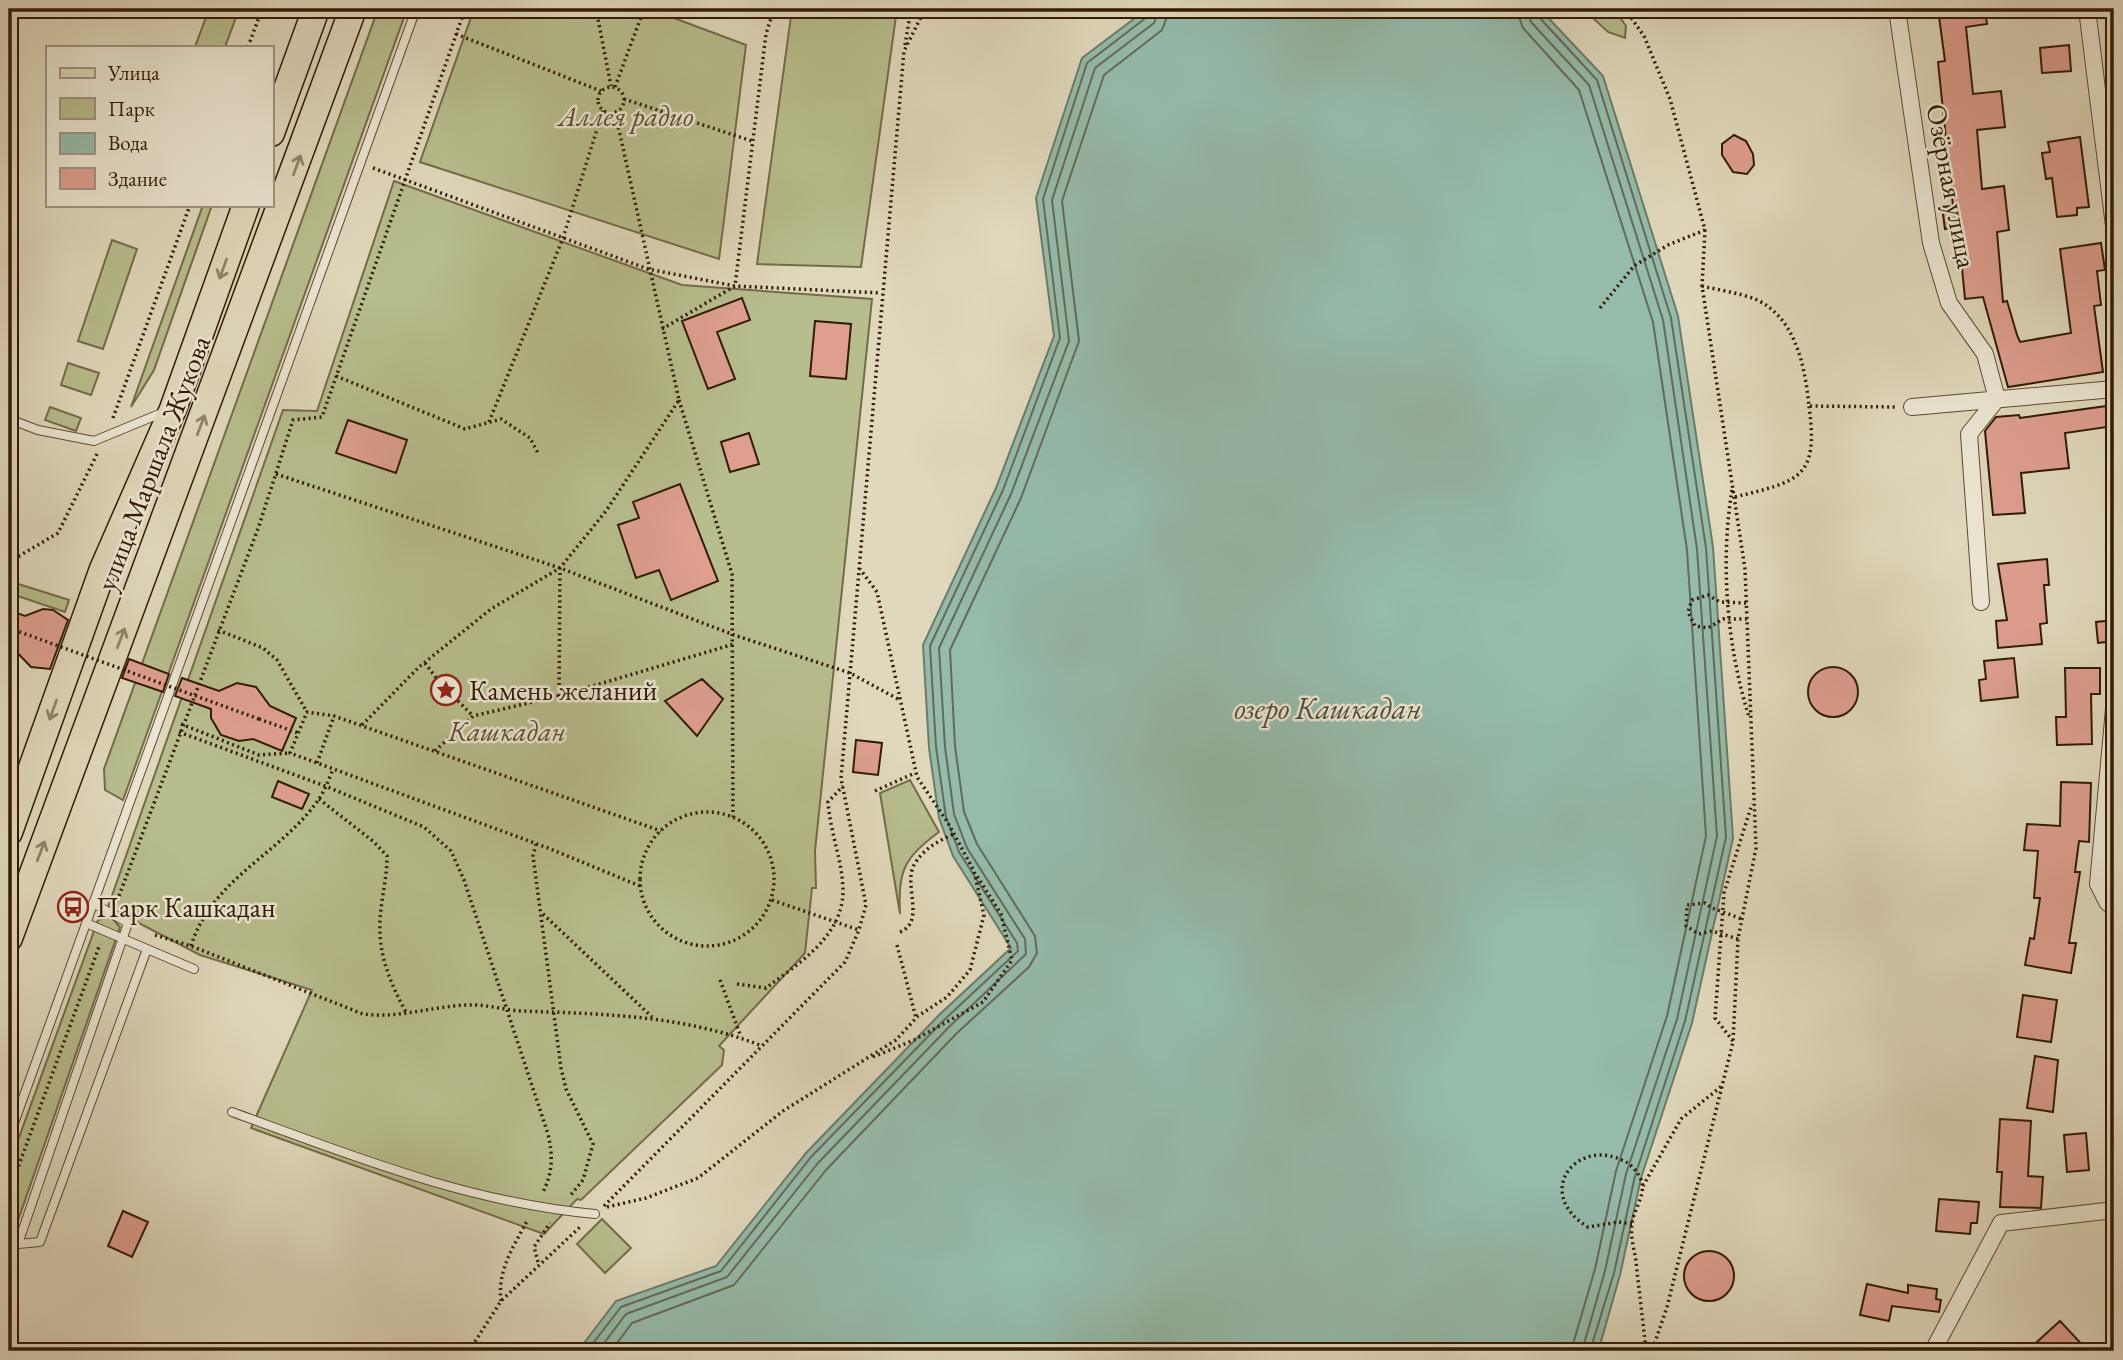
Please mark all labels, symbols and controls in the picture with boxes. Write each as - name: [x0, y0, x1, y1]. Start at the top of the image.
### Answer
- legend: [46, 46, 273, 206]
- text: Улица: [107, 59, 160, 86]
- text: Парк: [108, 95, 155, 122]
- park label: Аллея радио: [556, 98, 694, 134]
- street label: Озёрная улица: [1918, 101, 1986, 272]
- text: Вода: [108, 129, 149, 156]
- one-way arrow: [291, 155, 304, 177]
- text: Здание: [108, 165, 167, 192]
- one-way arrow: [216, 258, 229, 280]
- street label: улица Маршала Жукова: [88, 330, 219, 596]
- one-way arrow: [196, 414, 208, 436]
- one-way arrow: [116, 627, 128, 649]
- place label: Камень желаний: [469, 672, 658, 708]
- place icon: Камень желаний: [429, 673, 463, 707]
- water label: озеро Кашкадан: [1234, 689, 1422, 728]
- one-way arrow: [46, 698, 58, 720]
- park label: Кашкадан: [447, 713, 566, 749]
- one-way arrow: [36, 840, 49, 862]
- place label: Парк Кашкадан: [96, 889, 276, 925]
- bus stop icon: Парк Кашкадан: [56, 890, 90, 924]

